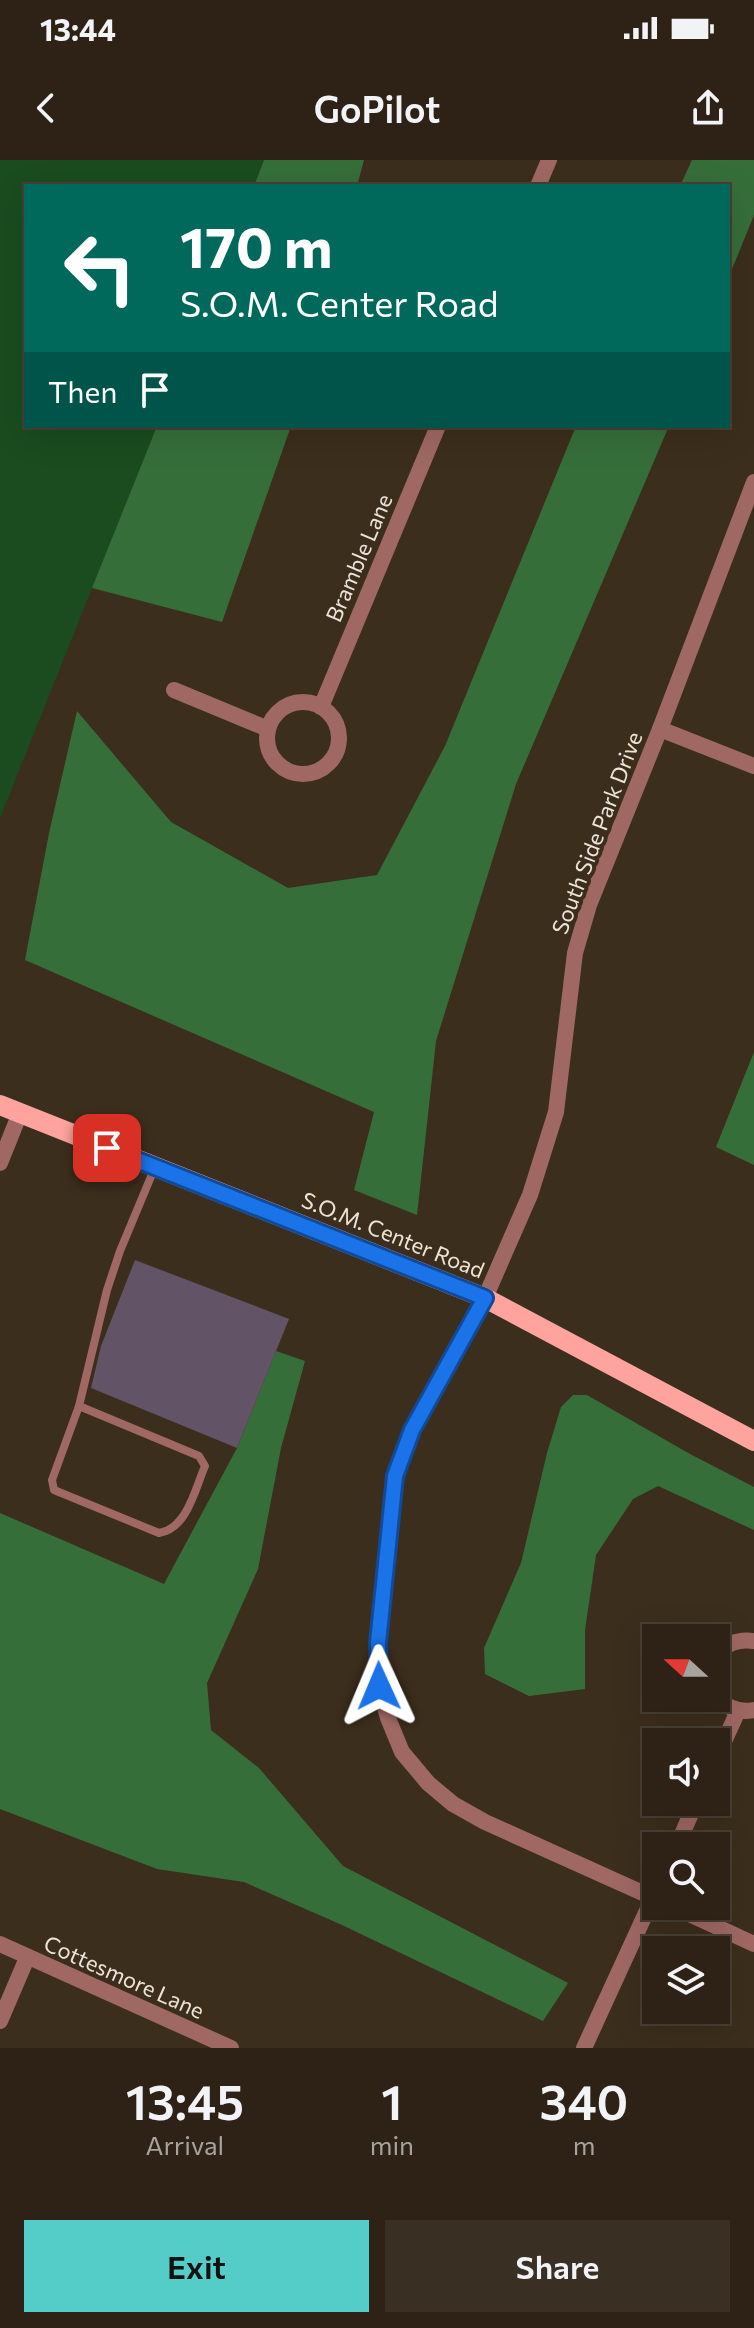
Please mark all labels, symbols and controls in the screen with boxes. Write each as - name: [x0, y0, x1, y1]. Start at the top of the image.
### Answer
- text: 13:44: [40, 10, 116, 47]
- icon: back: [24, 86, 68, 130]
- text: GoPilot: [314, 86, 440, 130]
- icon: share: [686, 86, 730, 130]
- text: 170 m: [180, 211, 333, 280]
- icon: left: [48, 216, 152, 320]
- text: S.O.M. Center Road: [180, 280, 499, 324]
- icon: arrive: [133, 368, 177, 412]
- text: Then: [48, 372, 117, 409]
- street label: Bramble Lane: [320, 490, 398, 626]
- street label: South Side Park Drive: [545, 728, 648, 938]
- pin: [73, 1114, 141, 1182]
- icon: arrive: [85, 1126, 129, 1170]
- street label: S.O.M. Center Road: [298, 1186, 488, 1284]
- north arrow: [642, 1624, 730, 1712]
- map controls: [642, 1624, 730, 2024]
- position arrow: [337, 1644, 421, 1728]
- button: sound: [642, 1728, 730, 1816]
- button: search: [642, 1832, 730, 1920]
- street label: Cottesmore Lane: [40, 1929, 208, 2024]
- button: layers: [642, 1936, 730, 2024]
- text: 13:45: [126, 2071, 244, 2130]
- text: 1: [381, 2071, 403, 2130]
- text: 340: [540, 2071, 628, 2130]
- text: Arrival: [146, 2129, 224, 2160]
- text: min: [370, 2129, 414, 2160]
- text: m: [573, 2129, 595, 2160]
- button: Exit: [24, 2220, 369, 2312]
- button: Share: [385, 2220, 730, 2312]

